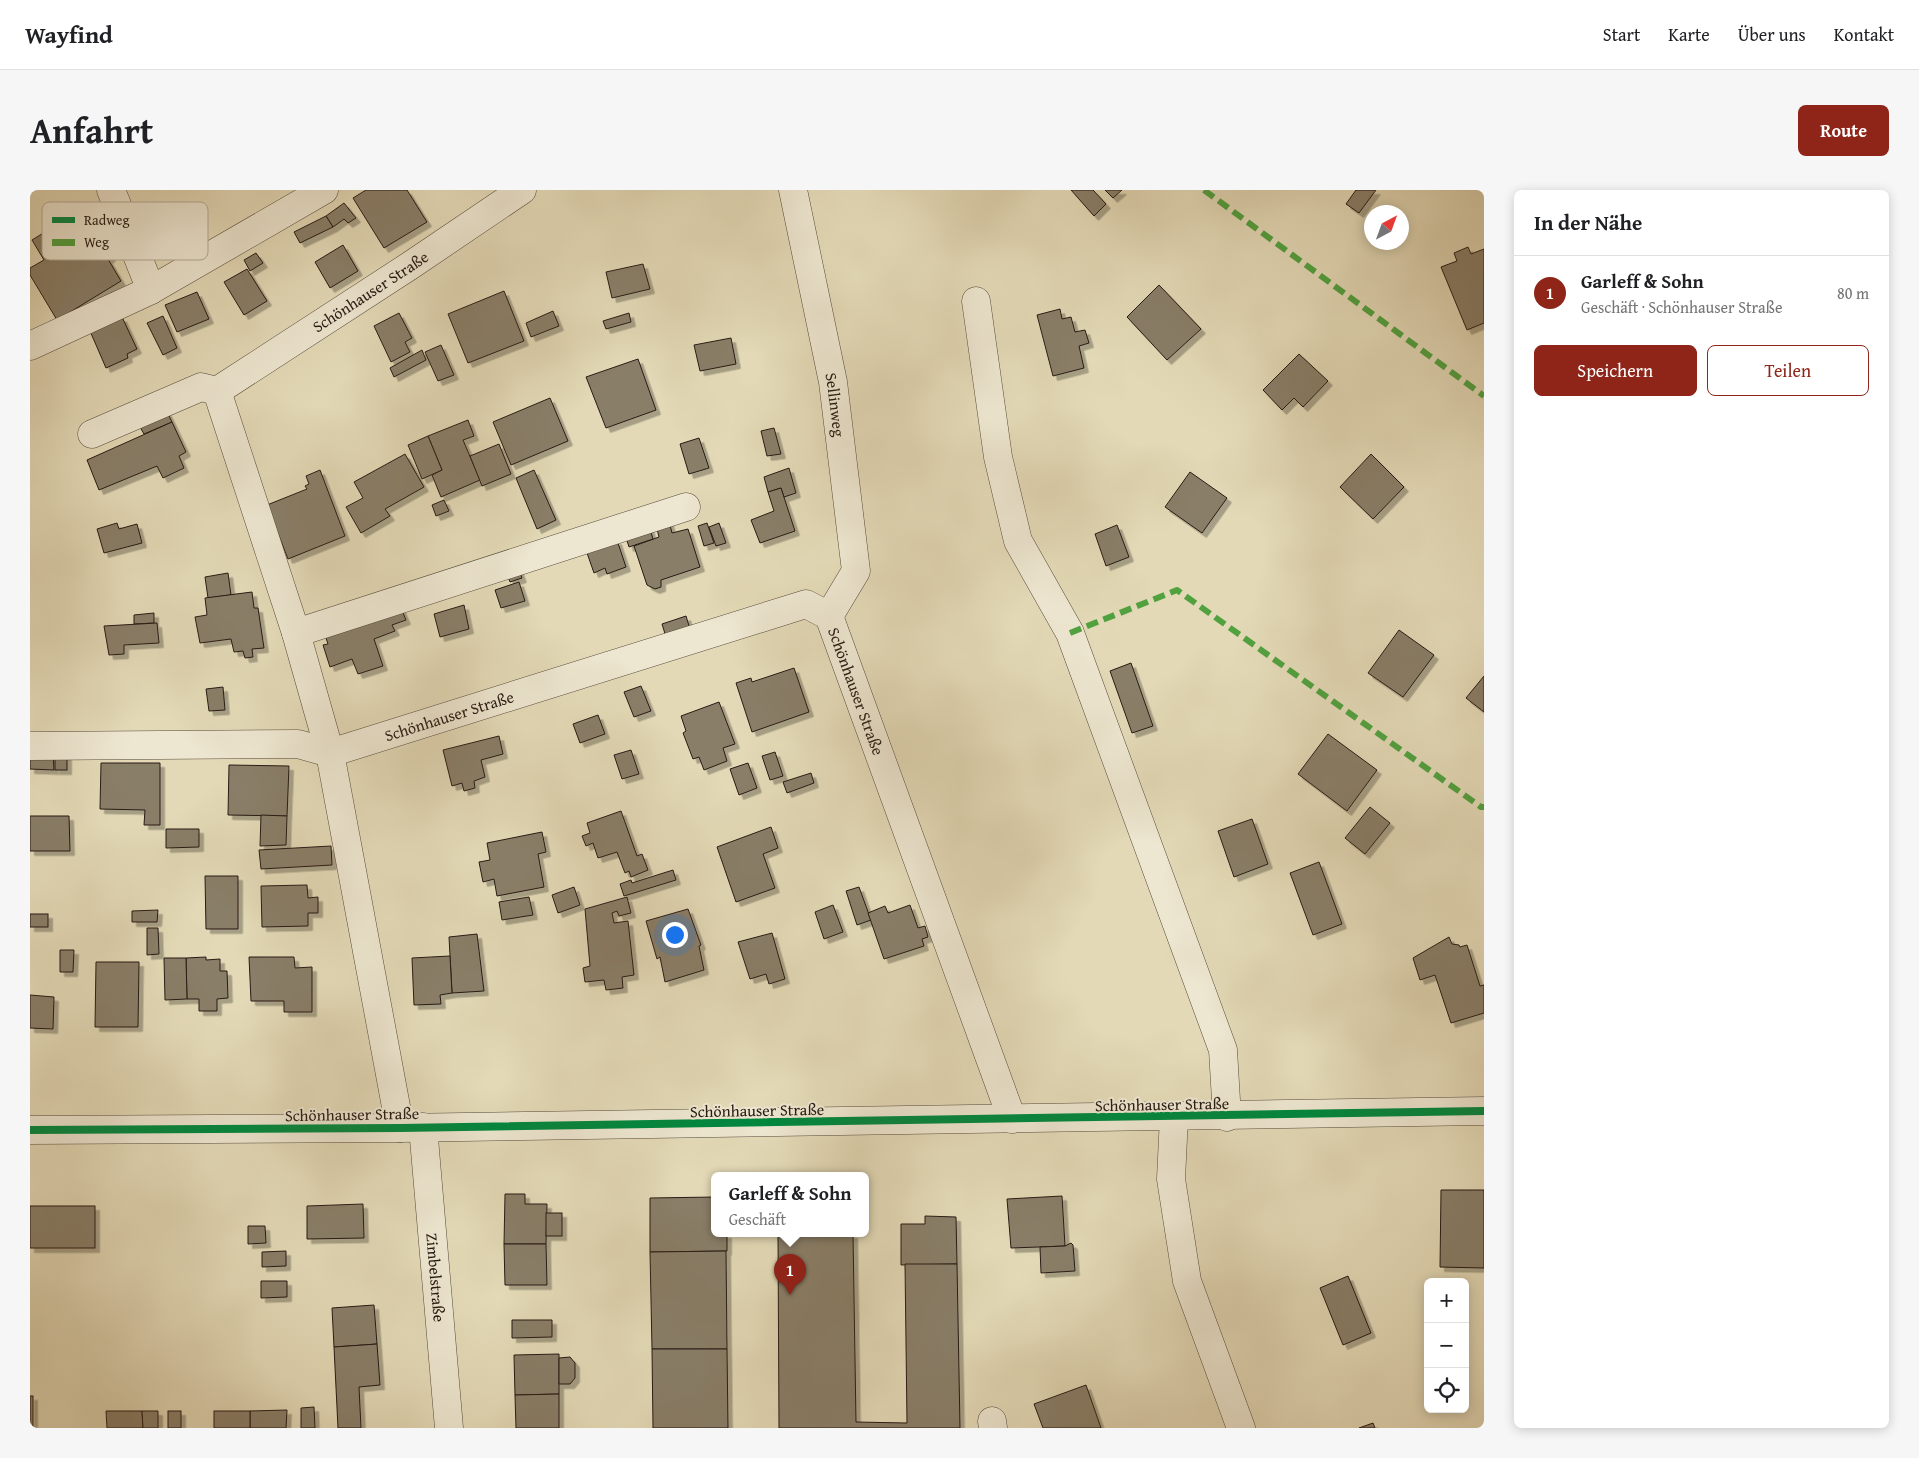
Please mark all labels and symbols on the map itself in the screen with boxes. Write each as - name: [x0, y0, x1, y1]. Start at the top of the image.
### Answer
- legend: [42, 202, 208, 260]
- north arrow: [1364, 205, 1409, 250]
- text: Radweg: [84, 210, 129, 230]
- text: Weg: [84, 232, 109, 252]
- street label: Schönhauser Straße: [307, 245, 433, 338]
- street label: Sellinweg: [819, 370, 852, 438]
- street label: Schönhauser Straße: [822, 624, 891, 758]
- street label: Schönhauser Straße: [381, 684, 517, 747]
- your location: [662, 922, 688, 948]
- street label: Schönhauser Straße: [1095, 1091, 1229, 1117]
- street label: Schönhauser Straße: [690, 1097, 824, 1123]
- street label: Schönhauser Straße: [285, 1101, 419, 1127]
- street label: Zimbelstraße: [420, 1232, 452, 1323]
- pin: 1: [774, 1254, 806, 1295]

